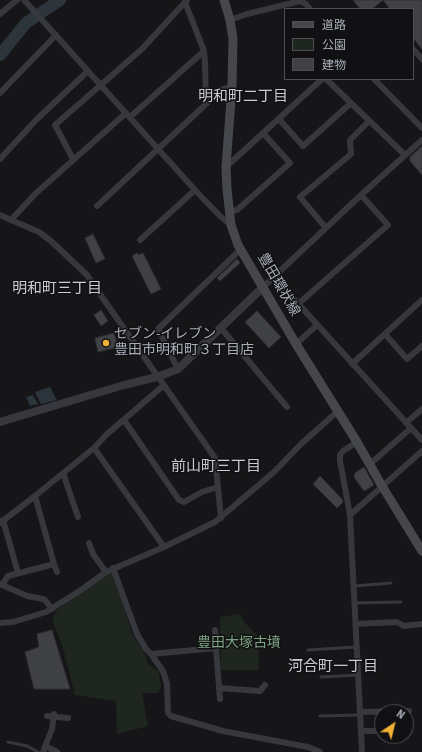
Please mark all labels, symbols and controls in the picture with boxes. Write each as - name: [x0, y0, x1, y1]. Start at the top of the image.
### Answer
- legend: [284, 8, 414, 80]
- text: 道路: [322, 17, 346, 34]
- text: 公園: [322, 37, 346, 54]
- text: 建物: [322, 57, 346, 74]
- district label: 明和町二丁目: [198, 89, 288, 107]
- street label: 豊田環状線: [253, 250, 303, 320]
- district label: 明和町三丁目: [12, 281, 102, 299]
- place label: セブン-イレブン 豊田市明和町３丁目店: [114, 327, 254, 360]
- marker: セブン-イレブン 豊田市明和町３丁目店: [101, 338, 111, 348]
- district label: 前山町三丁目: [171, 459, 261, 477]
- park label: 豊田大塚古墳: [197, 636, 281, 652]
- district label: 河合町一丁目: [288, 659, 378, 677]
- north arrow: [374, 704, 414, 744]
- text: N: [393, 706, 408, 723]

